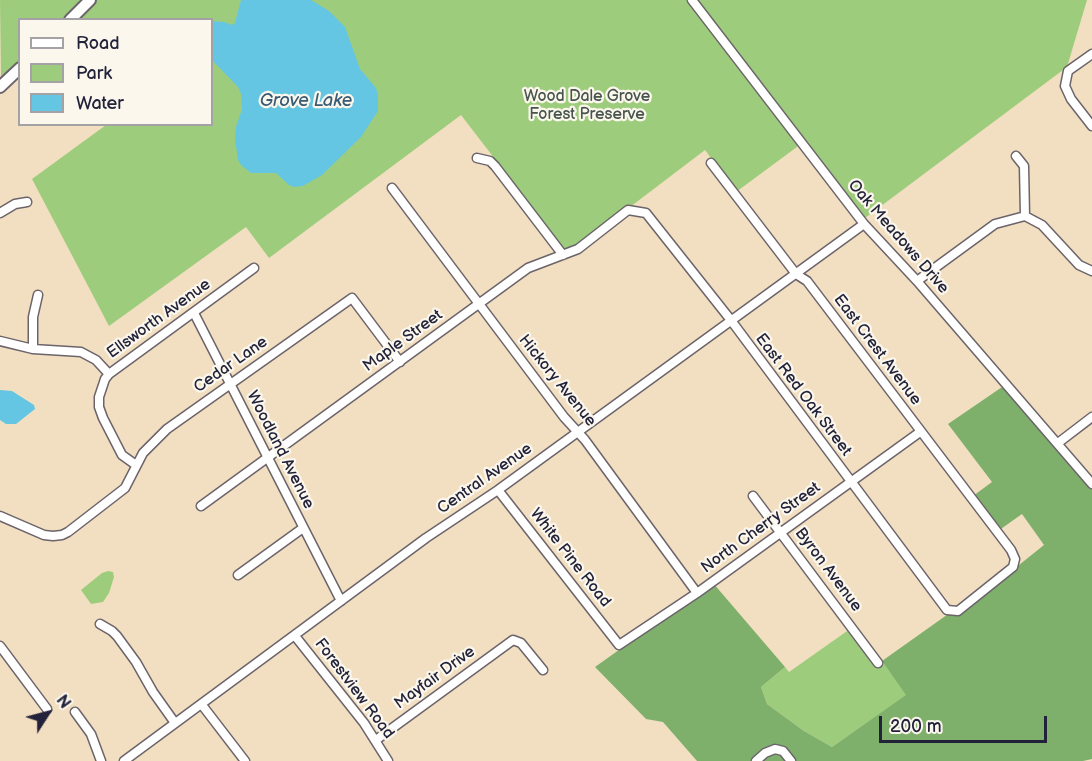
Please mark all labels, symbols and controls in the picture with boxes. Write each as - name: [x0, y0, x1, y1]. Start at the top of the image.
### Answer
- legend: [18, 18, 213, 126]
- text: Road: [76, 33, 120, 54]
- text: Park: [76, 63, 112, 84]
- park label: Wood Dale Grove Forest Preserve: [524, 87, 650, 125]
- water label: Grove Lake: [260, 90, 352, 112]
- text: Water: [76, 93, 124, 114]
- street label: Oak Meadows Drive: [843, 176, 953, 298]
- street label: Ellsworth Avenue: [104, 275, 214, 363]
- street label: East Crest Avenue: [829, 291, 925, 409]
- street label: Maple Street: [360, 306, 446, 376]
- street label: East Red Oak Street: [751, 330, 855, 460]
- street label: Hickory Avenue: [514, 331, 600, 431]
- street label: Cedar Lane: [190, 333, 272, 397]
- street label: Woodland Avenue: [242, 388, 318, 512]
- street label: Central Avenue: [434, 439, 536, 519]
- street label: North Cherry Street: [698, 478, 824, 578]
- street label: White Pine Road: [525, 505, 615, 611]
- street label: Byron Avenue: [790, 524, 866, 616]
- street label: Forestview Road: [310, 635, 398, 743]
- street label: Mayfair Drive: [391, 642, 479, 714]
- north arrow: [18, 683, 78, 743]
- text: N: [52, 692, 74, 713]
- scale bar: [882, 704, 1050, 742]
- text: 200 m: [890, 716, 942, 737]

